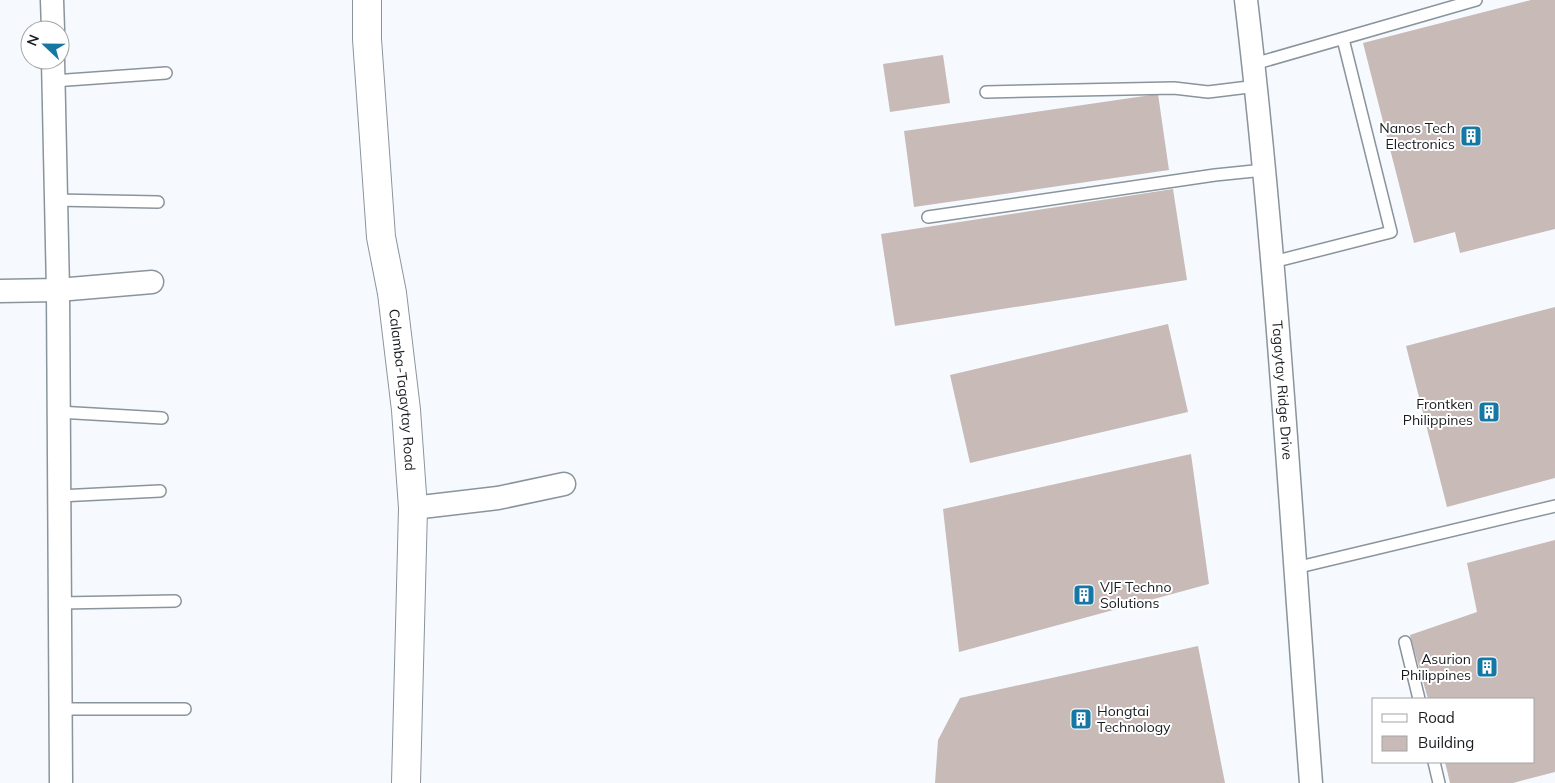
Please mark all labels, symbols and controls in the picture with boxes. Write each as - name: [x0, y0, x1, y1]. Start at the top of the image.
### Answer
- north arrow: [20, 20, 70, 70]
- text: N: [23, 32, 43, 48]
- place label: Nanos Tech Electronics: [1379, 119, 1455, 153]
- building icon: Nanos Tech Electronics: [1459, 124, 1483, 148]
- street label: Calamba-Tagaytay Road: [385, 308, 419, 471]
- street label: Tagaytay Ridge Drive: [1268, 320, 1297, 461]
- place label: Frontken Philippines: [1403, 395, 1473, 429]
- building icon: Frontken Philippines: [1477, 400, 1501, 424]
- place label: VJF Techno Solutions: [1100, 578, 1171, 612]
- building icon: VJF Techno Solutions: [1072, 583, 1096, 607]
- place label: Asurion Philippines: [1401, 650, 1471, 684]
- building icon: Asurion Philippines: [1475, 655, 1499, 679]
- legend: [1372, 698, 1535, 763]
- place label: Hongtai Technology: [1097, 702, 1171, 736]
- building icon: Hongtai Technology: [1069, 707, 1093, 731]
- text: Road: [1418, 708, 1455, 727]
- text: Building: [1418, 733, 1474, 752]

